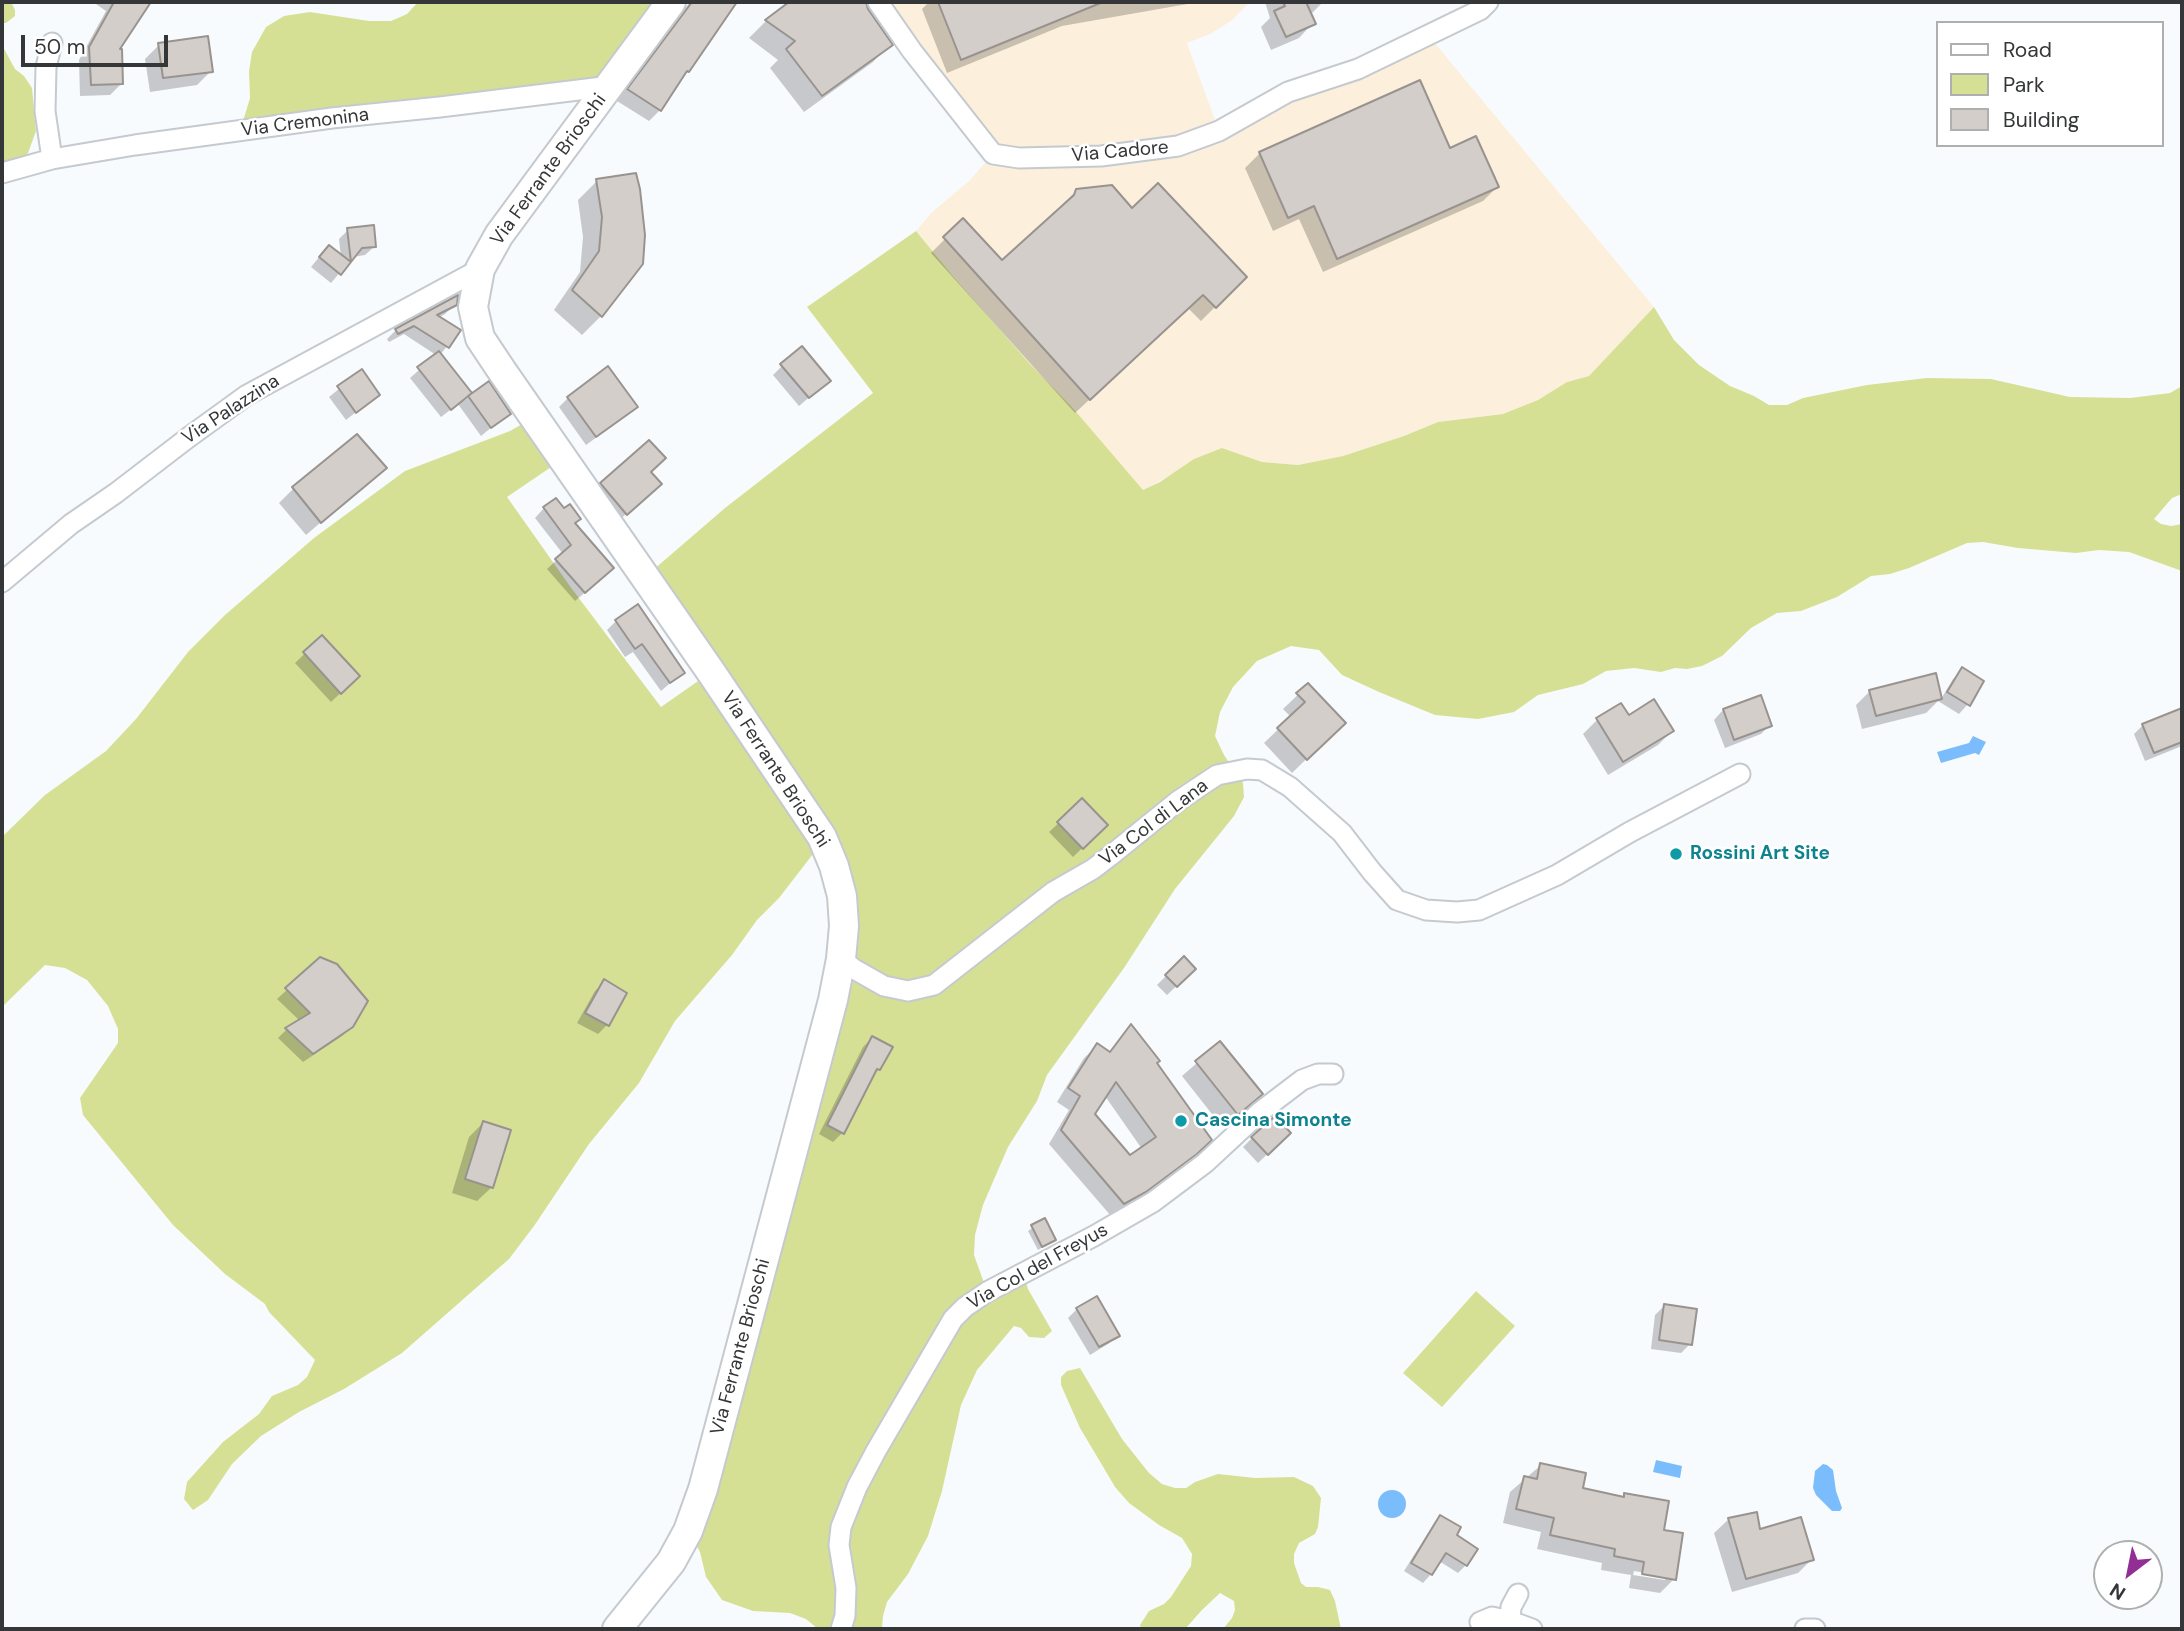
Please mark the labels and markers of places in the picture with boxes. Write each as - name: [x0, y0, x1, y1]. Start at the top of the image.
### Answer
- place label: Rossini Art Site: [1690, 843, 1830, 865]
- marker: Rossini Art Site: [1668, 846, 1684, 862]
- place label: Cascina Simonte: [1195, 1110, 1352, 1132]
- marker: Cascina Simonte: [1173, 1113, 1189, 1129]

